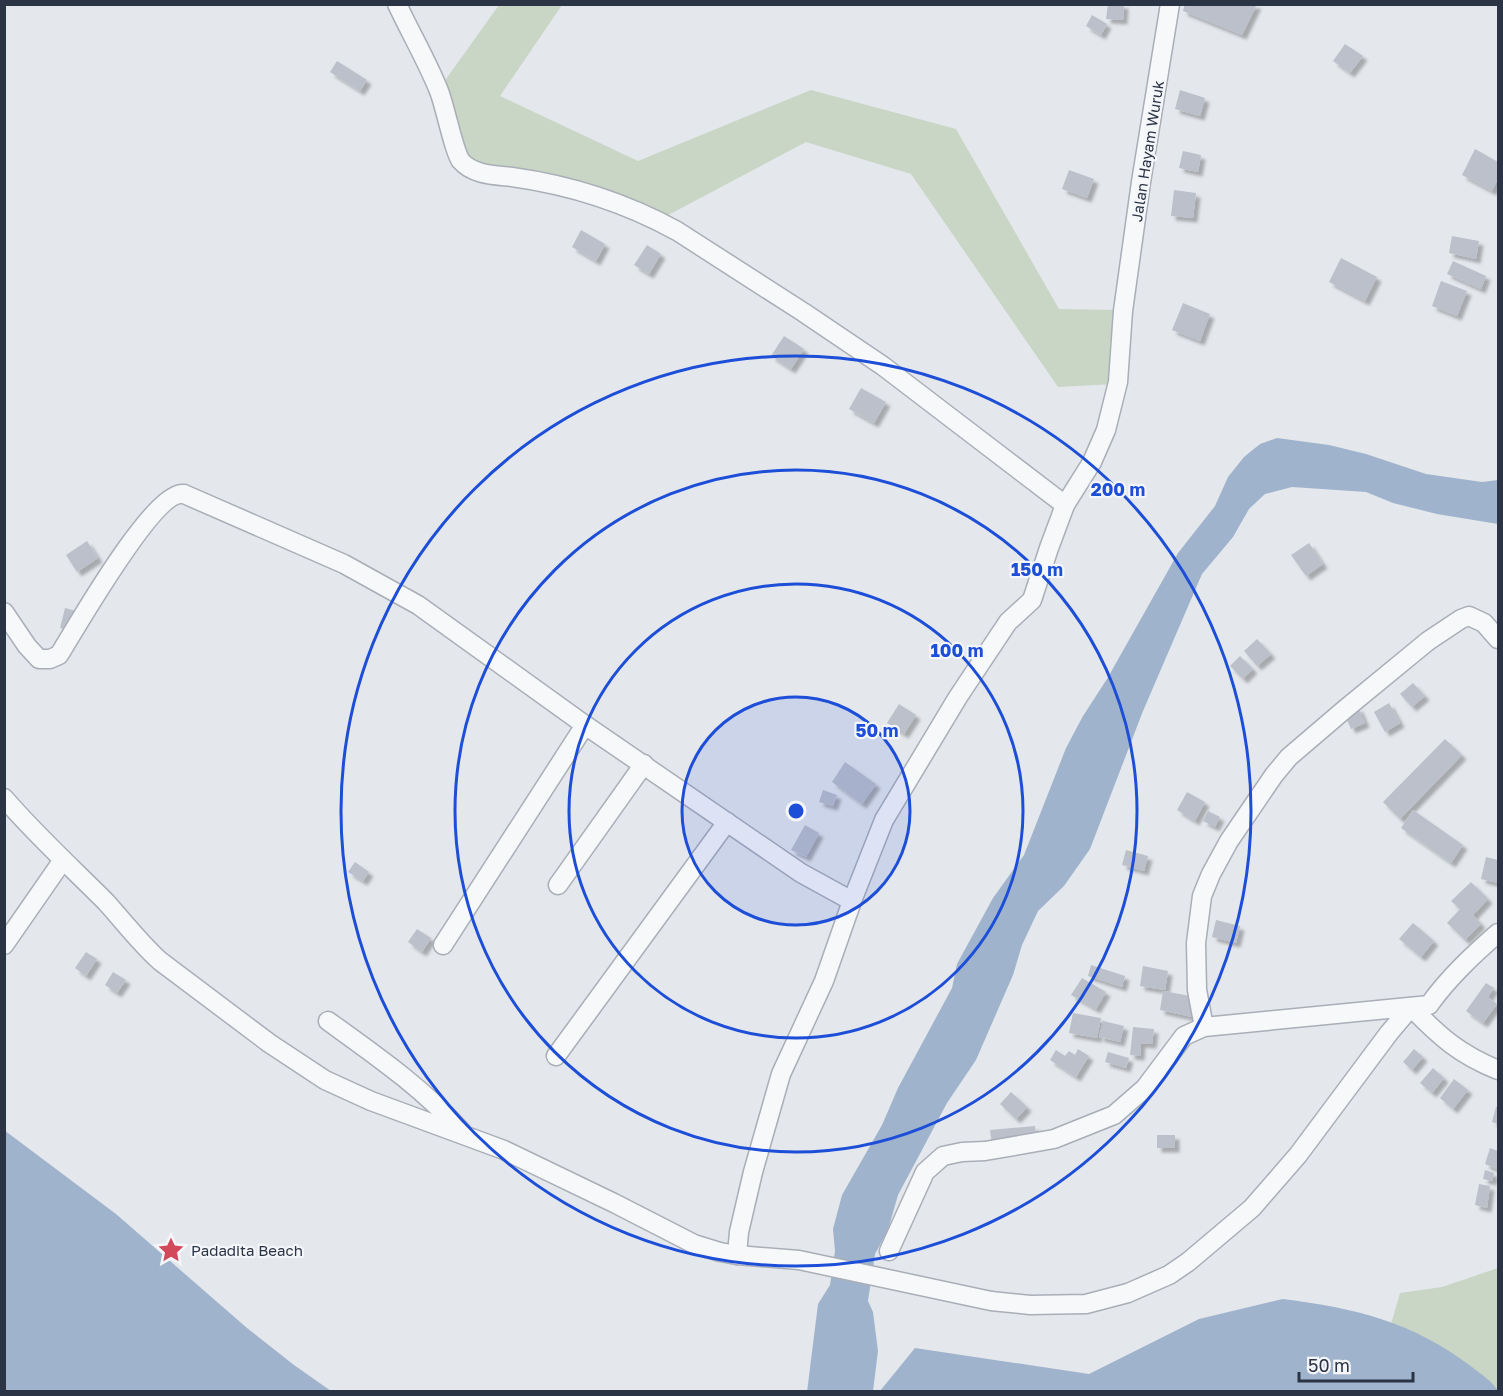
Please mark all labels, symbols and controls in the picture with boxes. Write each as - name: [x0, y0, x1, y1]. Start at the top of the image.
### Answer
- street label: Jalan Hayam Wuruk: [1127, 79, 1167, 223]
- text: 200 m: [1091, 478, 1145, 500]
- text: 150 m: [1011, 558, 1063, 580]
- text: 100 m: [931, 639, 983, 661]
- text: 50 m: [856, 719, 898, 741]
- centre of rings: [786, 801, 806, 821]
- place icon: Padadita Beach: [156, 1235, 186, 1265]
- place label: Padadita Beach: [191, 1241, 303, 1259]
- scale bar: [1299, 1345, 1413, 1383]
- text: 50 m: [1308, 1354, 1350, 1376]

